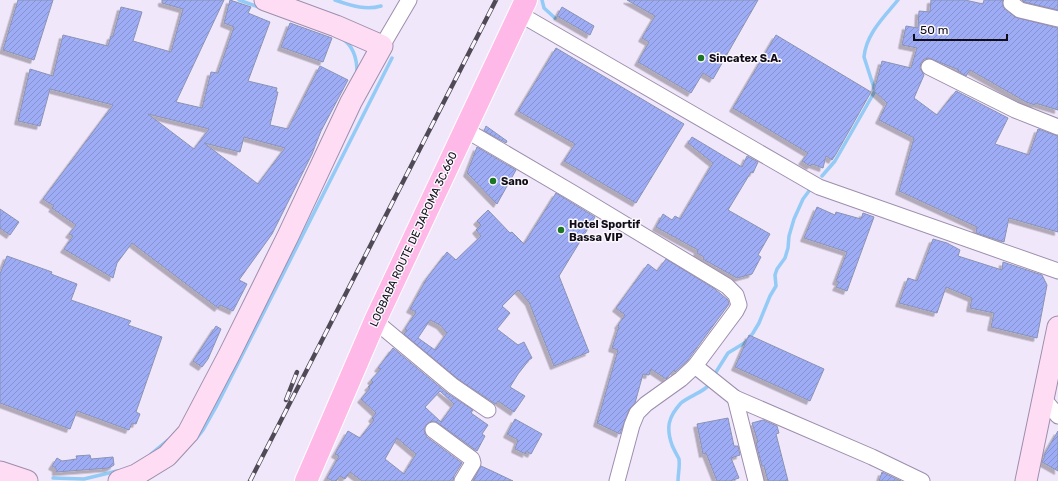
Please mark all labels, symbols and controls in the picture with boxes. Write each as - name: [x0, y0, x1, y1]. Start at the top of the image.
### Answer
- scale bar: [914, 16, 1007, 42]
- text: 50 m: [920, 23, 948, 37]
- place label: Sincatex S.A.: [709, 52, 781, 65]
- marker: Sincatex S.A.: [696, 53, 706, 63]
- street label: LOGBABA ROUTE DE JAPOMA 3C.660: [367, 150, 460, 329]
- place label: Sano: [501, 175, 529, 188]
- marker: Sano: [488, 176, 498, 186]
- place label: Hotel Sportif Bassa VIP: [569, 218, 640, 244]
- marker: Hotel Sportif Bassa VIP: [556, 225, 566, 235]

